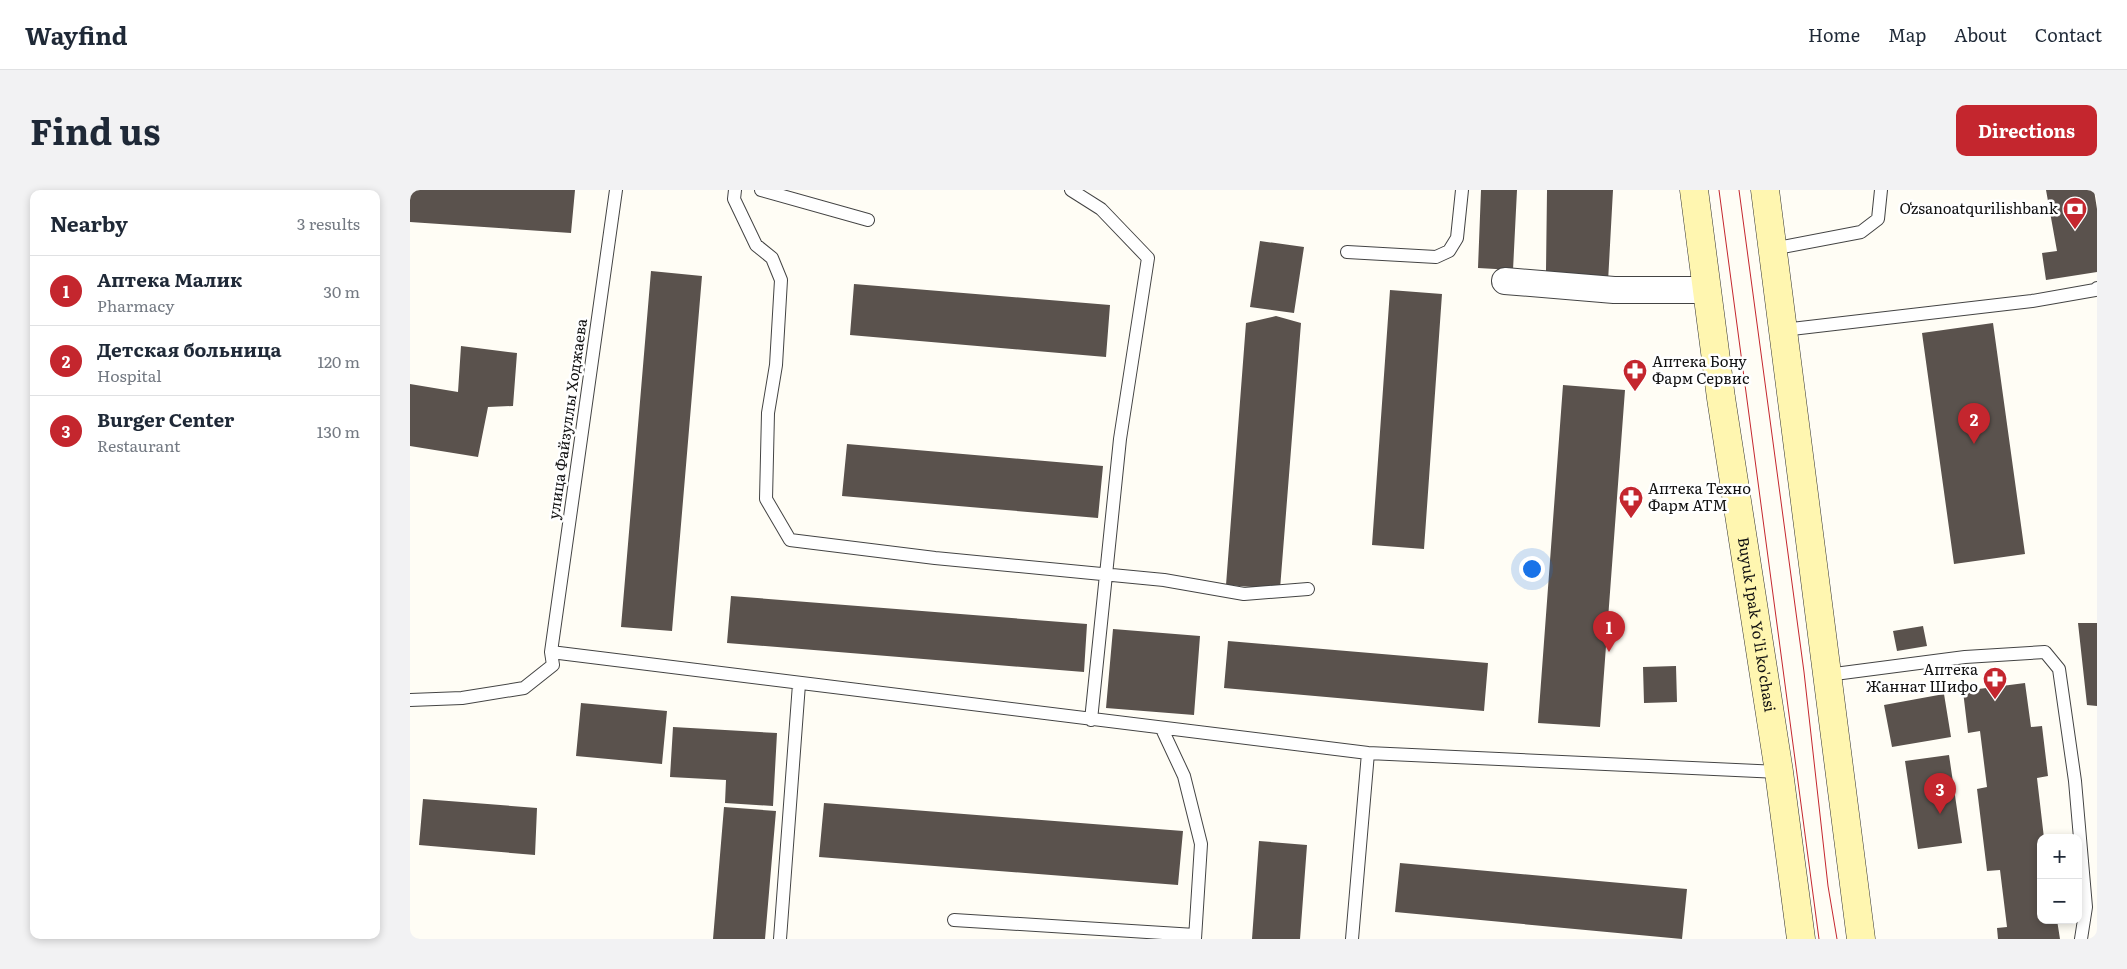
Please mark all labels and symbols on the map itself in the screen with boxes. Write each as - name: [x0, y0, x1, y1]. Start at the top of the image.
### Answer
- place label: Oʻzsanoatqurilishbank: [1900, 196, 2059, 219]
- bank icon: Oʻzsanoatqurilishbank: [2062, 196, 2088, 230]
- street label: улица Файзуллы Ходжаева: [541, 316, 592, 521]
- place label: Аптека Бону Фарм Сервис: [1652, 349, 1750, 389]
- pharmacy icon: Аптека Бону Фарм Сервис: [1622, 358, 1648, 392]
- pin: 2: [1958, 403, 1990, 444]
- place label: Аптека Техно Фарм АТМ: [1648, 476, 1751, 516]
- pharmacy icon: Аптека Техно Фарм АТМ: [1618, 485, 1644, 519]
- street label: Buyuk Ipak Yo'li ko'chasi: [1733, 535, 1783, 713]
- your location: [1519, 556, 1545, 582]
- pin: 1: [1593, 611, 1625, 652]
- place label: Аптека Жаннат Шифо: [1866, 657, 1979, 697]
- pharmacy icon: Аптека Жаннат Шифо: [1982, 666, 2008, 700]
- pin: 3: [1924, 773, 1956, 814]

